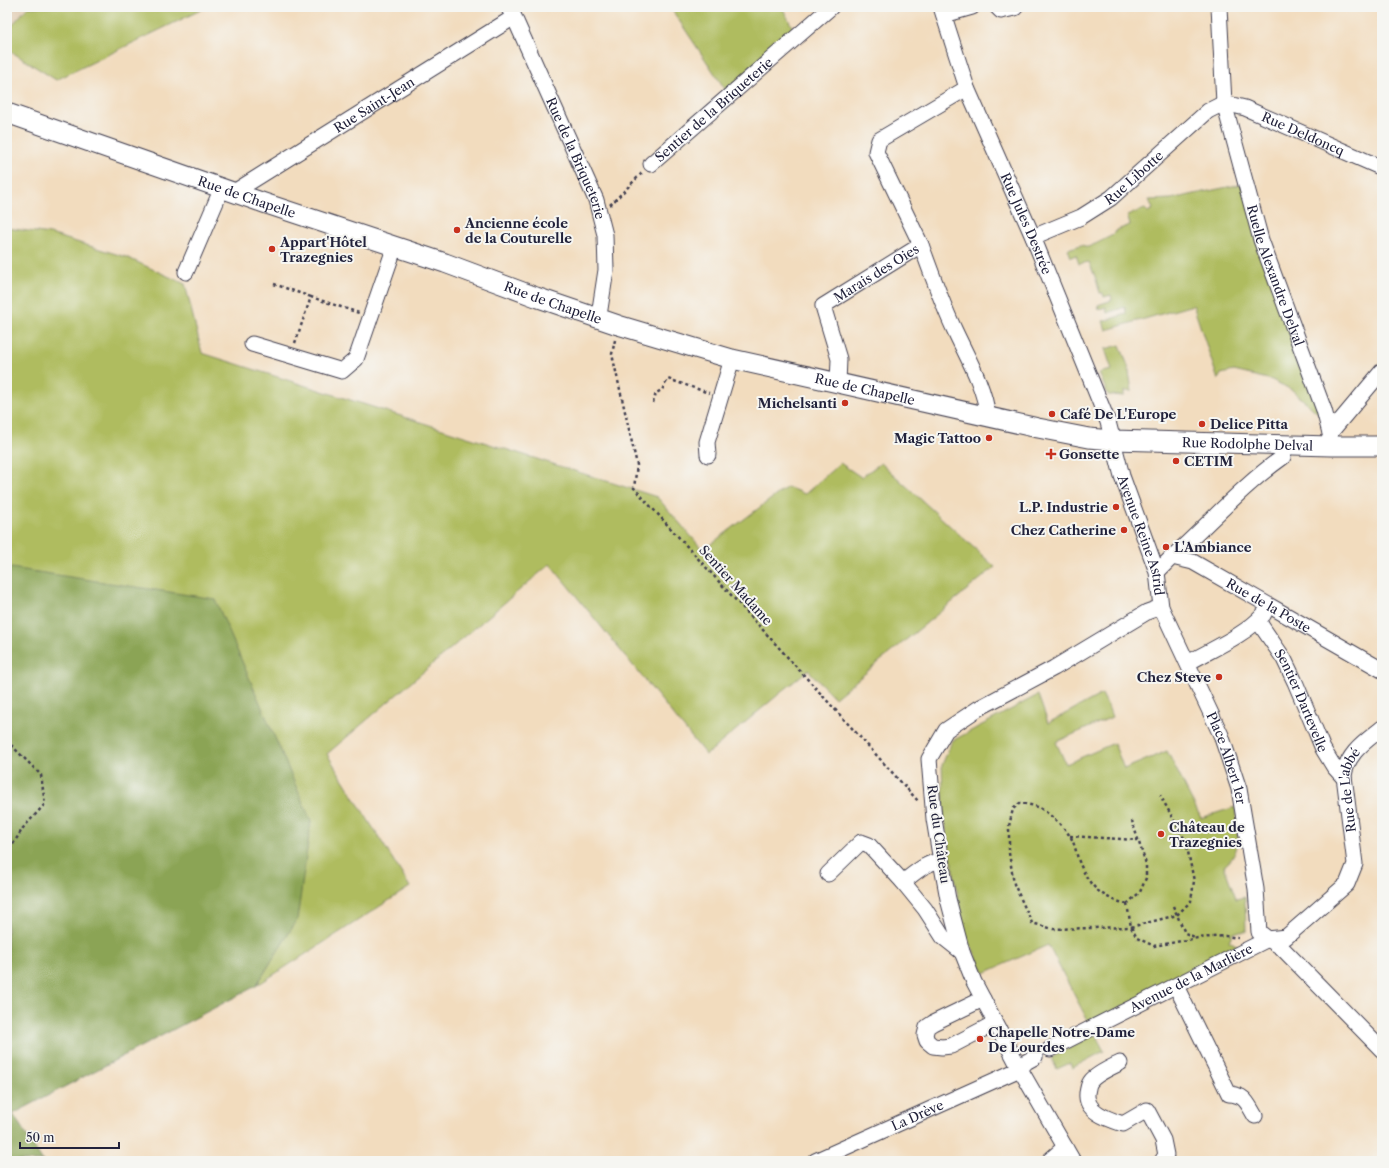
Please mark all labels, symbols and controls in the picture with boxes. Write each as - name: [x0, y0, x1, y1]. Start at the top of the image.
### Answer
- street label: Sentier de la Briqueterie: [651, 54, 776, 165]
- street label: Rue Saint-Jean: [331, 73, 417, 136]
- street label: Rue de la Briqueterie: [543, 95, 609, 221]
- street label: Rue Deldoncq: [1259, 108, 1347, 159]
- street label: Rue Libotte: [1102, 147, 1166, 208]
- street label: Rue Jules Destrée: [998, 170, 1055, 277]
- street label: Rue de Chapelle: [196, 172, 298, 221]
- street label: Ruelle Alexandre Delval: [1244, 203, 1308, 348]
- place label: Ancienne école de la Couturelle: [464, 215, 572, 246]
- marker: Ancienne école de la Couturelle: [452, 225, 462, 235]
- place label: Appart'Hôtel Trazegnies: [279, 234, 367, 265]
- street label: Marais des Oies: [831, 240, 922, 305]
- marker: Appart'Hôtel Trazegnies: [267, 244, 277, 254]
- street label: Rue de Chapelle: [502, 278, 604, 327]
- street label: Rue de Chapelle: [813, 370, 917, 408]
- place label: Michelsanti: [758, 395, 837, 411]
- marker: Michelsanti: [840, 398, 850, 408]
- place label: Café De L'Europe: [1060, 406, 1177, 422]
- marker: Café De L'Europe: [1047, 409, 1057, 419]
- place label: Delice Pitta: [1210, 416, 1288, 432]
- marker: Delice Pitta: [1197, 419, 1207, 429]
- place label: Magic Tattoo: [894, 430, 981, 446]
- marker: Magic Tattoo: [984, 433, 994, 443]
- street label: Rue Rodolphe Delval: [1182, 434, 1313, 454]
- place label: Gonsette: [1059, 446, 1119, 462]
- marker: Gonsette: [1046, 449, 1056, 459]
- place label: CETIM: [1184, 453, 1233, 469]
- marker: CETIM: [1171, 456, 1181, 466]
- street label: Avenue Reine Astrid: [1114, 472, 1168, 596]
- place label: L.P. Industrie: [1019, 499, 1108, 515]
- marker: L.P. Industrie: [1111, 502, 1121, 512]
- place label: Chez Catherine: [1011, 522, 1116, 538]
- marker: Chez Catherine: [1119, 525, 1129, 535]
- place label: L'Ambiance: [1174, 539, 1252, 555]
- street label: Sentier Madame: [696, 542, 776, 628]
- marker: L'Ambiance: [1161, 542, 1171, 552]
- street label: Rue de la Poste: [1224, 575, 1314, 636]
- street label: Sentier Dartevelle: [1271, 646, 1331, 754]
- place label: Chez Steve: [1137, 669, 1211, 685]
- marker: Chez Steve: [1214, 672, 1224, 682]
- street label: Place Albert 1er: [1203, 709, 1250, 806]
- street label: Rue de L'abbé: [1336, 744, 1363, 833]
- street label: Rue du Château: [924, 784, 954, 884]
- place label: Château de Trazegnies: [1169, 819, 1245, 850]
- marker: Château de Trazegnies: [1156, 829, 1166, 839]
- street label: Avenue de la Marlière: [1126, 940, 1255, 1016]
- place label: Chapelle Notre-Dame De Lourdes: [988, 1024, 1135, 1055]
- marker: Chapelle Notre-Dame De Lourdes: [975, 1034, 985, 1044]
- street label: La Drève: [889, 1096, 946, 1134]
- scale bar: [20, 1124, 119, 1150]
- text: 50 m: [26, 1130, 55, 1145]

